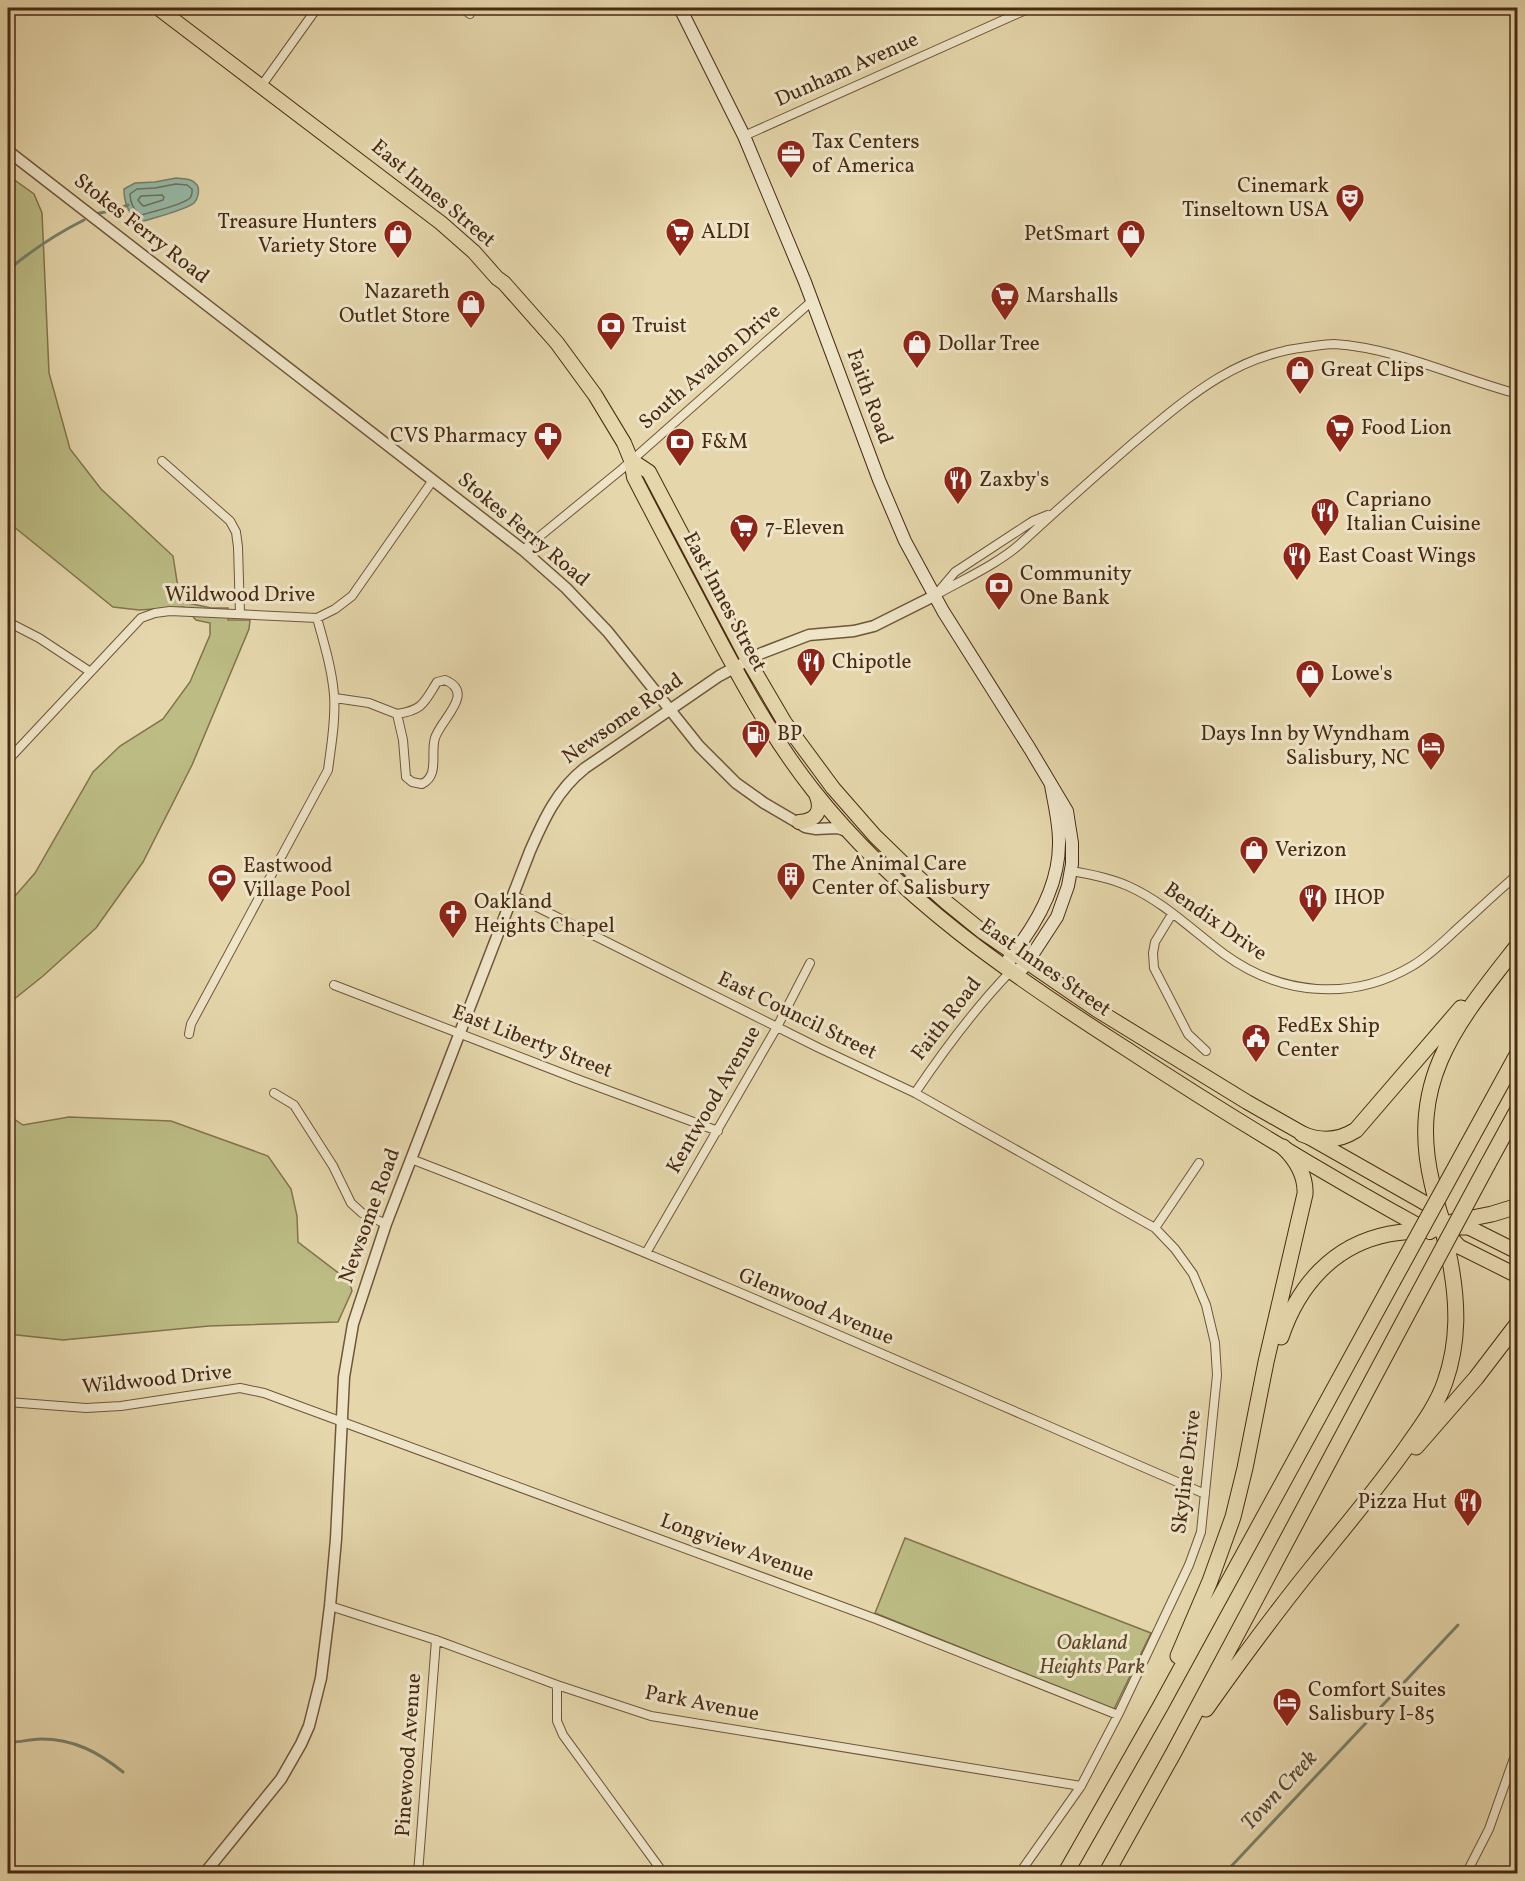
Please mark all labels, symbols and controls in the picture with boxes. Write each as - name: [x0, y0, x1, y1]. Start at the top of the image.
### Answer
- street label: Dunham Avenue: [771, 25, 923, 115]
- place label: Tax Centers of America: [812, 128, 920, 181]
- street label: East Innes Street: [365, 133, 501, 255]
- office icon: Tax Centers of America: [775, 138, 807, 180]
- street label: Stokes Ferry Road: [67, 167, 215, 291]
- place label: Cinemark Tinseltown USA: [1182, 172, 1330, 225]
- theatre icon: Cinemark Tinseltown USA: [1334, 182, 1366, 224]
- place label: Treasure Hunters Variety Store: [217, 208, 377, 261]
- supermarket icon: ALDI: [664, 216, 696, 258]
- shop icon: Treasure Hunters Variety Store: [382, 218, 414, 260]
- place label: ALDI: [701, 218, 750, 247]
- shop icon: PetSmart: [1115, 218, 1147, 260]
- place label: PetSmart: [1024, 220, 1110, 249]
- place label: Nazareth Outlet Store: [339, 278, 450, 331]
- supermarket icon: Marshalls: [989, 280, 1021, 322]
- place label: Marshalls: [1026, 282, 1118, 311]
- shop icon: Nazareth Outlet Store: [455, 288, 487, 330]
- street label: South Avalon Drive: [633, 297, 787, 437]
- bank icon: Truist: [595, 310, 627, 352]
- place label: Truist: [632, 312, 687, 341]
- shop icon: Dollar Tree: [901, 328, 933, 370]
- place label: Dollar Tree: [938, 330, 1040, 359]
- street label: Faith Road: [838, 346, 900, 448]
- shop icon: Great Clips: [1284, 354, 1316, 396]
- place label: Great Clips: [1321, 356, 1424, 385]
- supermarket icon: Food Lion: [1324, 412, 1356, 454]
- place label: Food Lion: [1361, 414, 1452, 443]
- pharmacy icon: CVS Pharmacy: [532, 420, 564, 462]
- place label: CVS Pharmacy: [390, 422, 528, 451]
- bank icon: F&M: [664, 426, 696, 468]
- place label: F&M: [701, 428, 748, 457]
- restaurant icon: Zaxby's: [942, 464, 974, 506]
- street label: Stokes Ferry Road: [451, 466, 595, 594]
- place label: Zaxby's: [979, 466, 1049, 495]
- place label: Capriano Italian Cuisine: [1346, 486, 1481, 539]
- restaurant icon: Capriano Italian Cuisine: [1309, 496, 1341, 538]
- supermarket icon: 7-Eleven: [728, 512, 760, 554]
- place label: 7-Eleven: [765, 514, 845, 543]
- street label: East Innes Street: [675, 527, 773, 677]
- restaurant icon: East Coast Wings: [1281, 540, 1313, 582]
- place label: East Coast Wings: [1318, 542, 1476, 571]
- place label: Community One Bank: [1020, 560, 1132, 613]
- bank icon: Community One Bank: [983, 570, 1015, 612]
- street label: Wildwood Drive: [165, 581, 315, 610]
- restaurant icon: Chipotle: [795, 646, 827, 688]
- place label: Chipotle: [832, 648, 911, 677]
- shop icon: Lowe's: [1294, 658, 1326, 700]
- place label: Lowe's: [1331, 660, 1392, 689]
- street label: Newsome Road: [557, 666, 689, 772]
- fuel station icon: BP: [740, 718, 772, 760]
- place label: BP: [777, 720, 802, 749]
- place label: Days Inn by Wyndham Salisbury, NC: [1200, 720, 1410, 773]
- hotel icon: Days Inn by Wyndham Salisbury, NC: [1415, 730, 1447, 772]
- shop icon: Verizon: [1238, 834, 1270, 876]
- place label: Verizon: [1275, 836, 1347, 865]
- place label: The Animal Care Center of Salisbury: [812, 850, 991, 903]
- place label: Eastwood Village Pool: [243, 852, 351, 905]
- building icon: The Animal Care Center of Salisbury: [775, 860, 807, 902]
- sports icon: Eastwood Village Pool: [206, 862, 238, 904]
- street label: Bendix Drive: [1157, 876, 1273, 968]
- restaurant icon: IHOP: [1297, 882, 1329, 924]
- place label: IHOP: [1334, 884, 1385, 913]
- place label: Oakland Heights Chapel: [474, 888, 615, 941]
- church icon: Oakland Heights Chapel: [437, 898, 469, 940]
- street label: East Innes Street: [973, 912, 1117, 1024]
- street label: East Council Street: [712, 965, 882, 1067]
- street label: Faith Road: [905, 971, 989, 1067]
- street label: East Liberty Street: [448, 998, 616, 1086]
- place label: FedEx Ship Center: [1277, 1012, 1380, 1065]
- street label: Kentwood Avenue: [660, 1021, 768, 1179]
- public building icon: FedEx Ship Center: [1240, 1022, 1272, 1064]
- street label: Newsome Road: [332, 1144, 408, 1288]
- street label: Glenwood Avenue: [734, 1261, 898, 1353]
- street label: Wildwood Drive: [81, 1358, 233, 1402]
- street label: Skyline Drive: [1165, 1408, 1209, 1536]
- restaurant icon: Pizza Hut: [1452, 1486, 1484, 1528]
- place label: Pizza Hut: [1358, 1488, 1447, 1517]
- street label: Longview Avenue: [656, 1507, 818, 1589]
- park label: Oakland Heights Park: [1039, 1629, 1145, 1682]
- street label: Pinewood Avenue: [389, 1672, 429, 1838]
- place label: Comfort Suites Salisbury I-85: [1308, 1676, 1446, 1729]
- street label: Park Avenue: [642, 1679, 762, 1729]
- hotel icon: Comfort Suites Salisbury I-85: [1271, 1686, 1303, 1728]
- water label: Town Creek: [1235, 1744, 1325, 1838]

